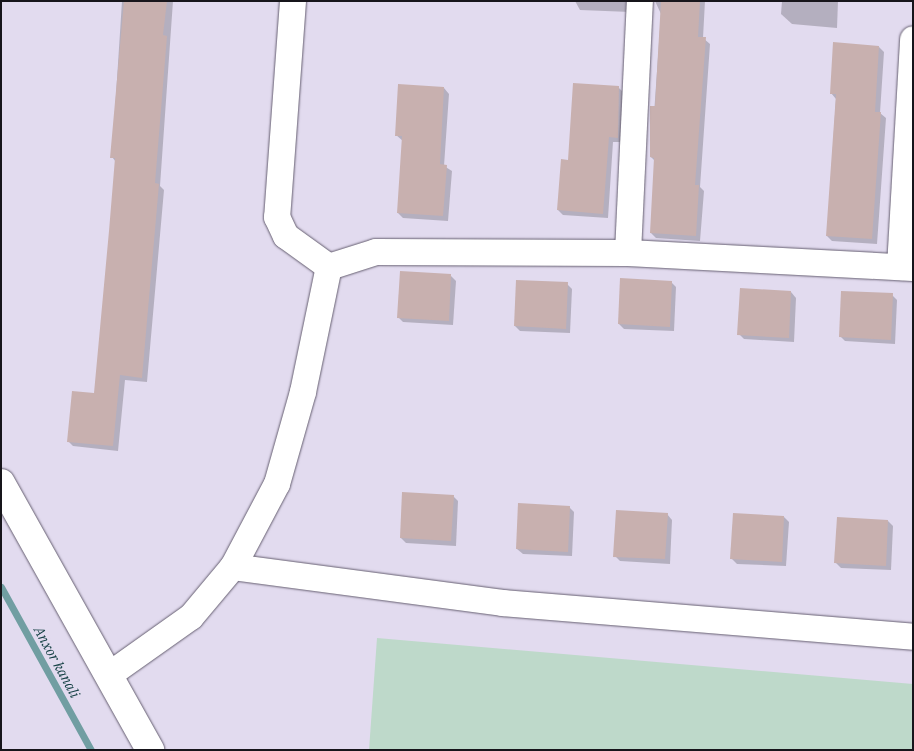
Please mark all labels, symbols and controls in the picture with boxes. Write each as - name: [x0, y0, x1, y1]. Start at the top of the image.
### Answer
- water label: Anxor kanali: [30, 623, 84, 701]

